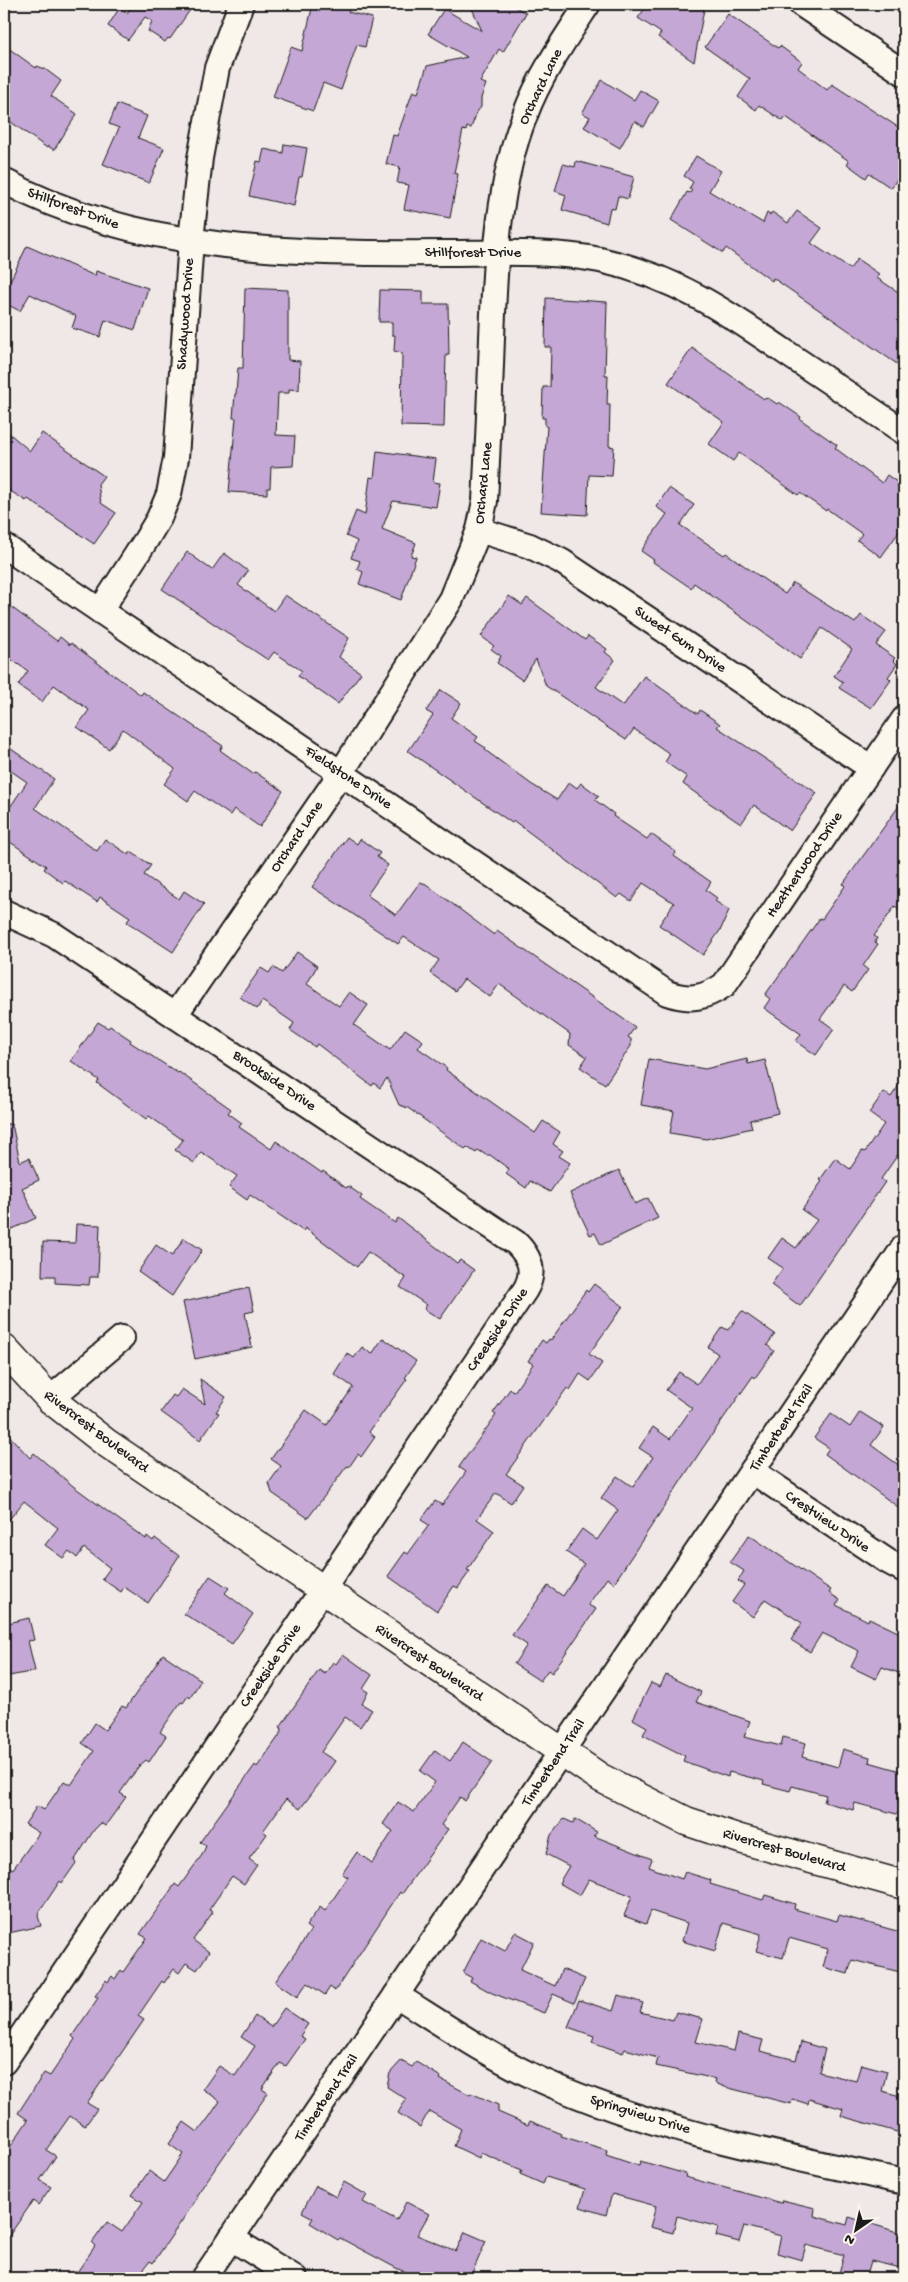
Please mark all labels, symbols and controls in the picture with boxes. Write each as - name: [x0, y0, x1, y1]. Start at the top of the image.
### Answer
- street label: Orchard Lane: [515, 46, 567, 128]
- street label: Stillforest Drive: [25, 184, 122, 234]
- street label: Stillforest Drive: [425, 244, 521, 262]
- street label: Shadywood Drive: [173, 257, 199, 370]
- street label: Orchard Lane: [471, 441, 497, 525]
- street label: Sweet Gum Drive: [631, 603, 730, 678]
- street label: Fieldstone Drive: [300, 742, 395, 814]
- street label: Orchard Lane: [267, 798, 328, 876]
- street label: Heatherwood Drive: [763, 808, 847, 921]
- street label: Brookside Drive: [228, 1046, 319, 1116]
- street label: Creekside Drive: [463, 1284, 533, 1375]
- street label: Timberbend Trail: [746, 1381, 818, 1476]
- street label: Rivercrest Boulevard: [40, 1387, 153, 1478]
- street label: Crestview Drive: [781, 1487, 873, 1557]
- street label: Creekside Drive: [236, 1620, 306, 1711]
- street label: Rivercrest Boulevard: [371, 1620, 488, 1707]
- street label: Timberbend Trail: [518, 1716, 590, 1811]
- street label: Rivercrest Boulevard: [721, 1825, 849, 1877]
- street label: Timberbend Trail: [291, 2051, 363, 2146]
- street label: Springview Drive: [588, 2091, 693, 2139]
- north arrow: [830, 2204, 880, 2254]
- text: N: [842, 2229, 859, 2248]

